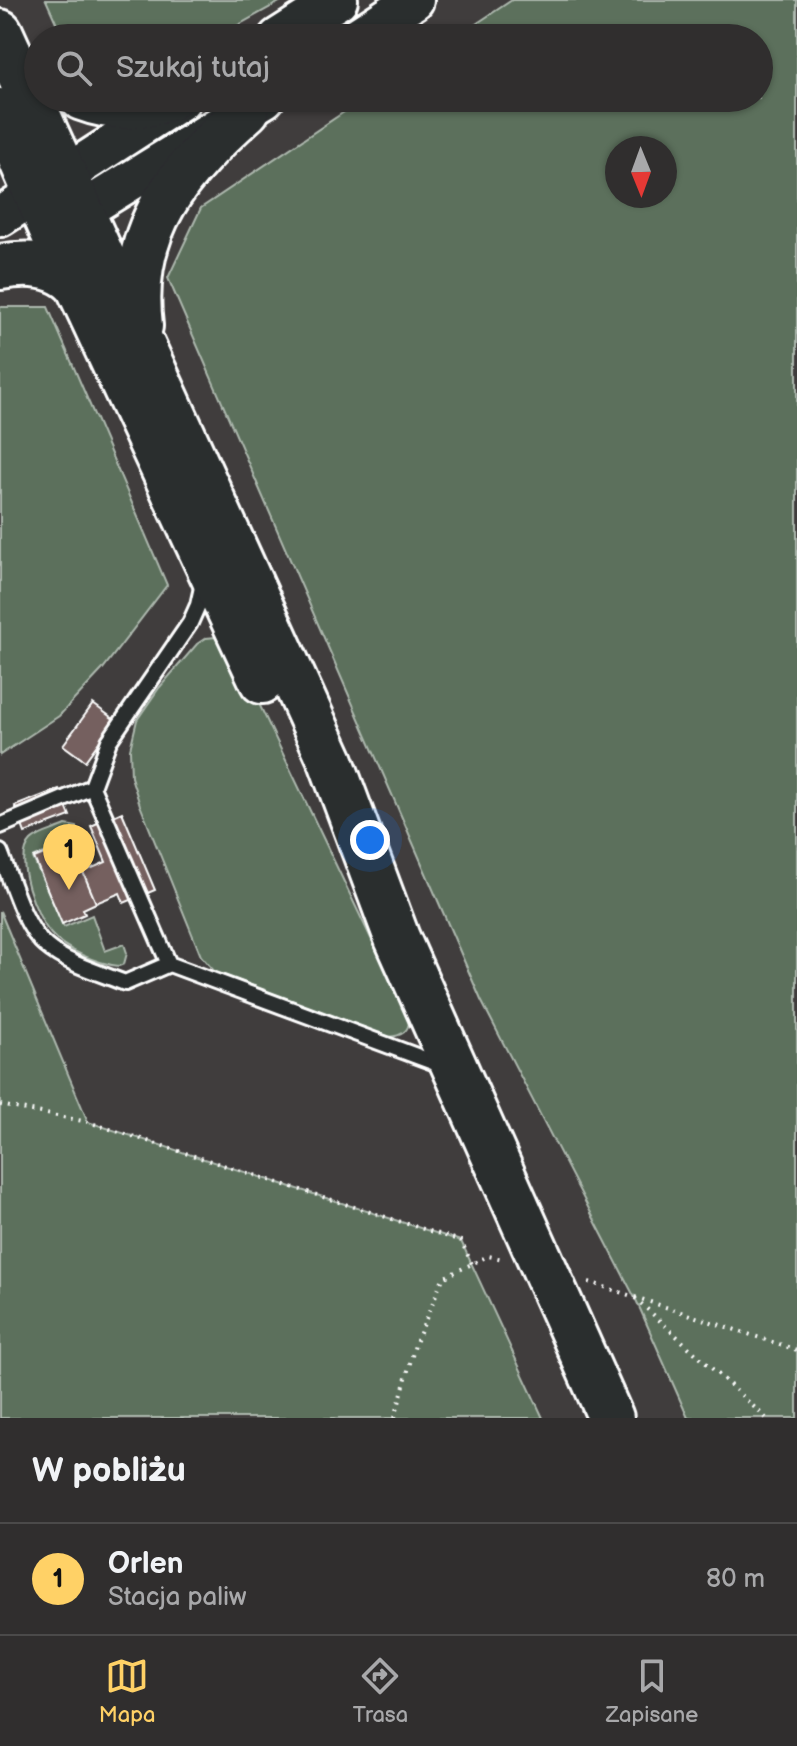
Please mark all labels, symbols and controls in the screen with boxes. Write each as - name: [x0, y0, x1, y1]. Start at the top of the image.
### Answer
- search box: [24, 24, 773, 112]
- icon: search: [52, 46, 96, 90]
- text: Szukaj tutaj: [116, 50, 270, 86]
- north arrow: [605, 136, 677, 208]
- your location: [350, 820, 390, 860]
- pin: 1: [43, 824, 95, 890]
- text: W pobliżu: [32, 1450, 186, 1491]
- text: Orlen: [108, 1546, 183, 1582]
- text: 1: [53, 1564, 63, 1595]
- text: 80 m: [706, 1564, 765, 1595]
- text: Stacja paliw: [108, 1582, 247, 1613]
- tab: Mapa: [99, 1654, 155, 1729]
- tab: Trasa: [353, 1654, 408, 1729]
- tab: Zapisane: [606, 1654, 698, 1729]

